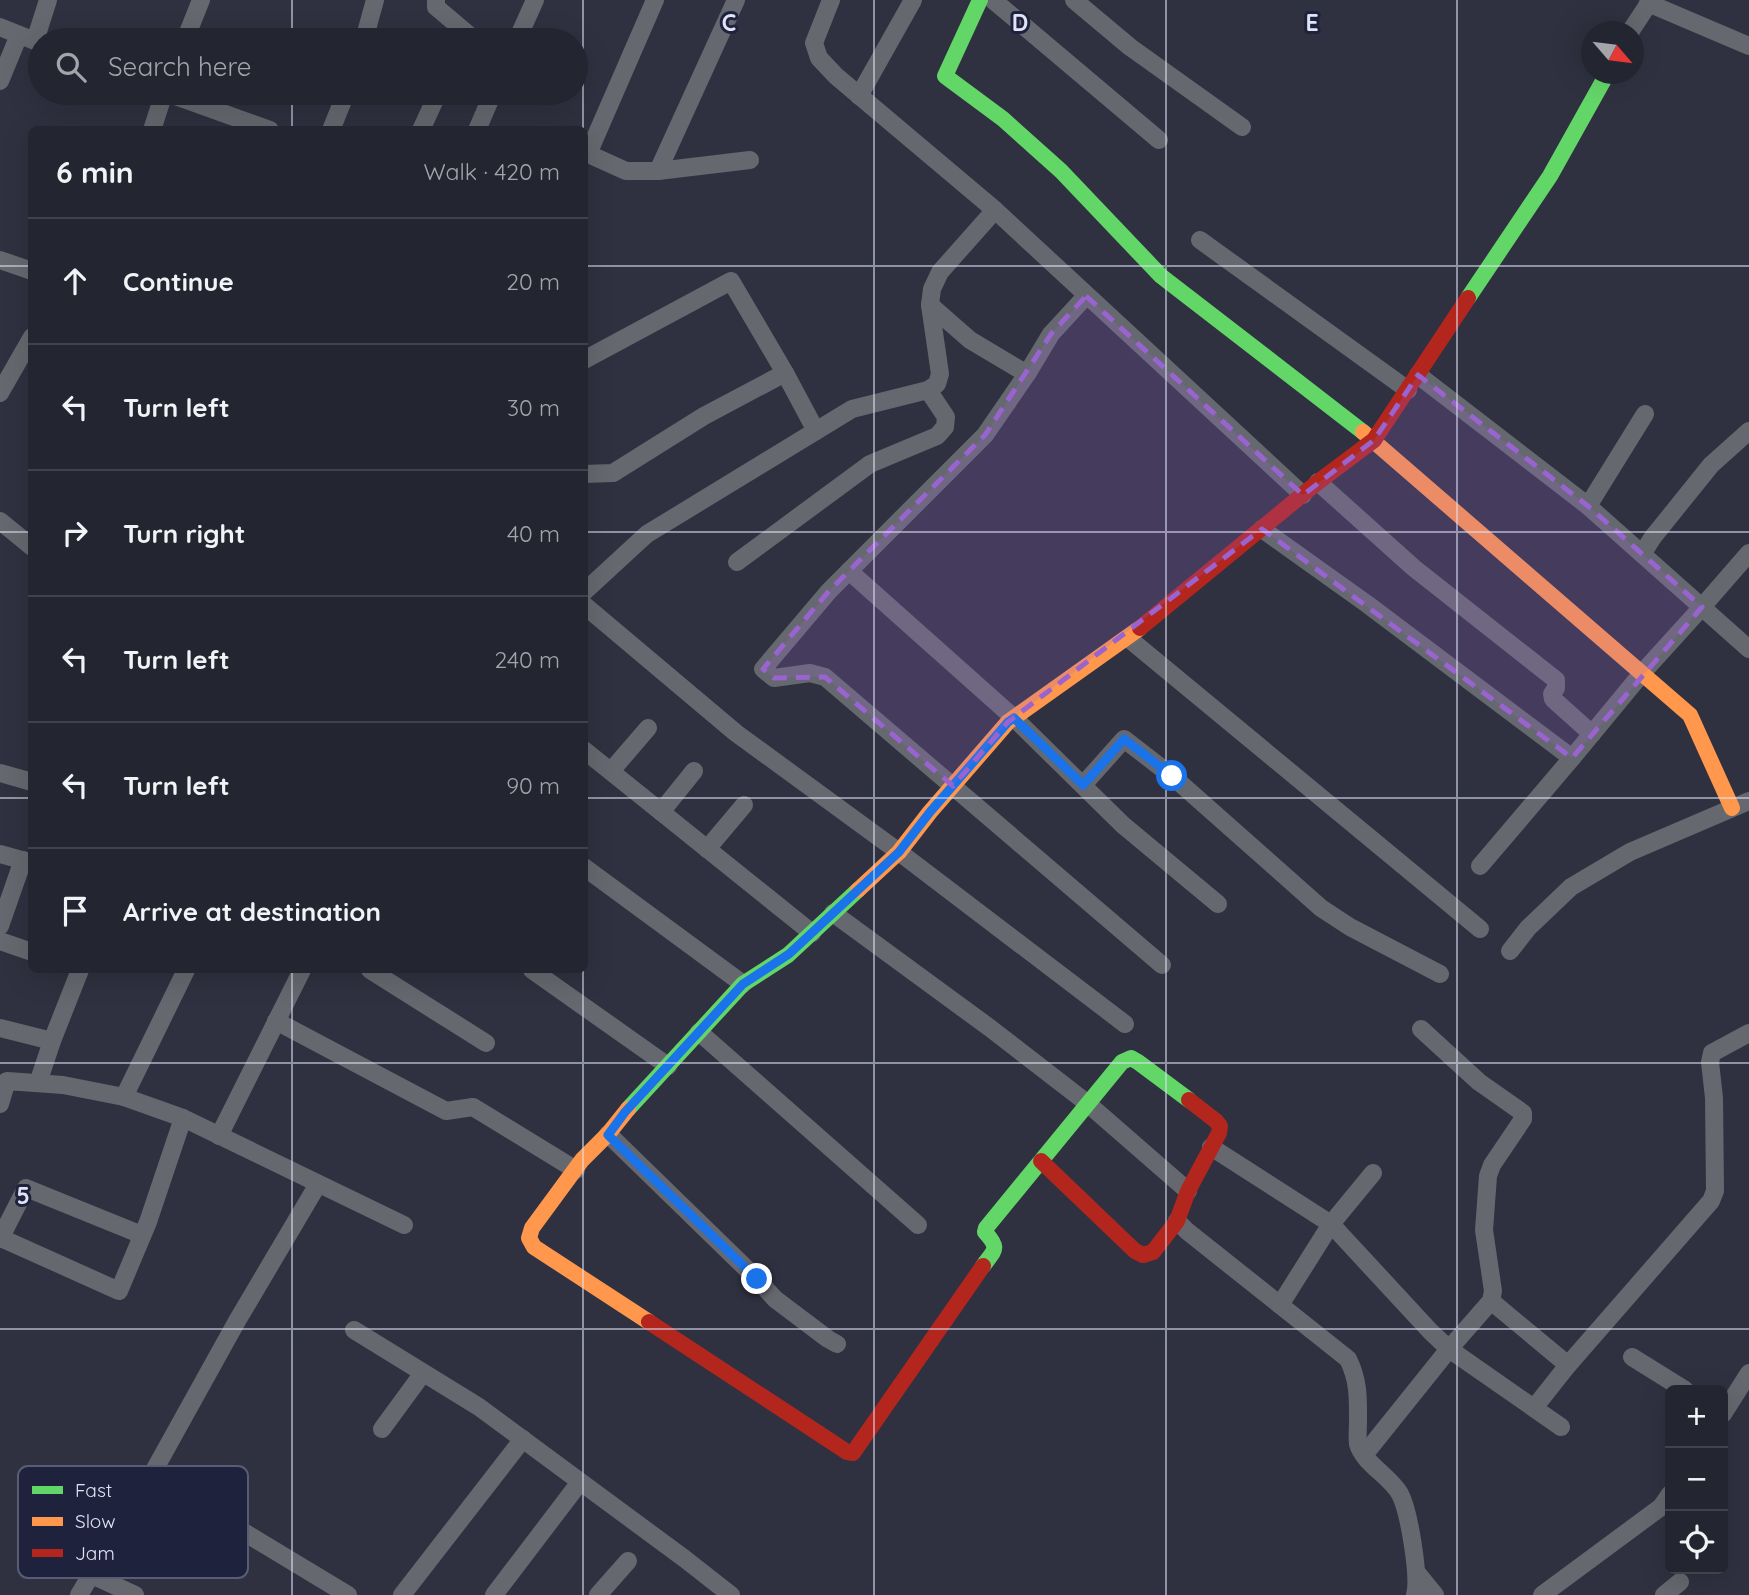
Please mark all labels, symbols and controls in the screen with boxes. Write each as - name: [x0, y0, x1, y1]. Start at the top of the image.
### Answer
- text: C: [722, 8, 736, 37]
- text: D: [1012, 8, 1028, 37]
- text: E: [1305, 8, 1319, 37]
- north arrow: [1581, 21, 1644, 84]
- search box: [28, 28, 588, 105]
- icon: search: [52, 48, 90, 86]
- text: Search here: [108, 50, 252, 83]
- text: 6 min: [56, 153, 134, 191]
- text: Walk · 420 m: [424, 157, 560, 186]
- icon: ahead: [56, 262, 94, 300]
- text: Continue: [123, 265, 234, 298]
- text: 20 m: [506, 267, 560, 296]
- icon: left: [56, 388, 94, 426]
- text: Turn left: [123, 391, 230, 424]
- text: 30 m: [507, 393, 560, 422]
- icon: right: [56, 514, 94, 552]
- text: Turn right: [123, 517, 245, 550]
- text: 40 m: [507, 519, 560, 548]
- icon: left: [56, 640, 94, 678]
- text: Turn left: [123, 643, 230, 676]
- text: 240 m: [495, 645, 560, 674]
- route start: [1156, 760, 1187, 791]
- icon: left: [56, 766, 94, 804]
- text: Turn left: [123, 769, 230, 802]
- text: 90 m: [506, 771, 560, 800]
- icon: arrive: [56, 892, 94, 930]
- text: Arrive at destination: [123, 895, 381, 928]
- text: 5: [16, 1181, 30, 1210]
- route end: [741, 1263, 772, 1294]
- map controls: [1665, 1385, 1728, 1574]
- button: +: [1665, 1385, 1728, 1448]
- button: −: [1665, 1448, 1728, 1511]
- legend: [18, 1466, 248, 1578]
- text: Fast: [75, 1478, 112, 1502]
- text: Slow: [75, 1509, 116, 1533]
- button: locate: [1665, 1511, 1728, 1574]
- text: Jam: [75, 1541, 115, 1565]

